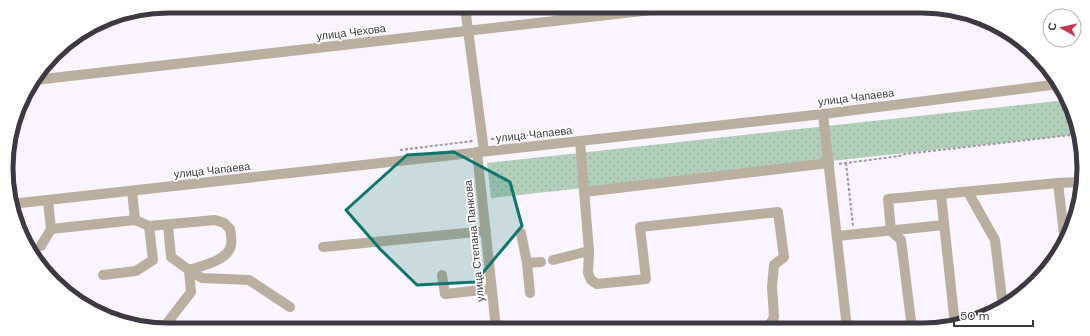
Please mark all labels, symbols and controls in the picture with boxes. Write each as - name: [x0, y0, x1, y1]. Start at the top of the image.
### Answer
- north arrow: [1042, 8, 1082, 48]
- street label: улица Чехова: [316, 21, 387, 43]
- text: С: [1045, 22, 1060, 32]
- street label: улица Чапаева: [817, 85, 896, 109]
- street label: улица Чапаева: [495, 123, 574, 145]
- street label: улица Чапаева: [173, 159, 252, 181]
- street label: улица Степана Панкова: [461, 179, 487, 303]
- scale bar: [954, 302, 1033, 328]
- text: 50 m: [960, 308, 989, 324]

